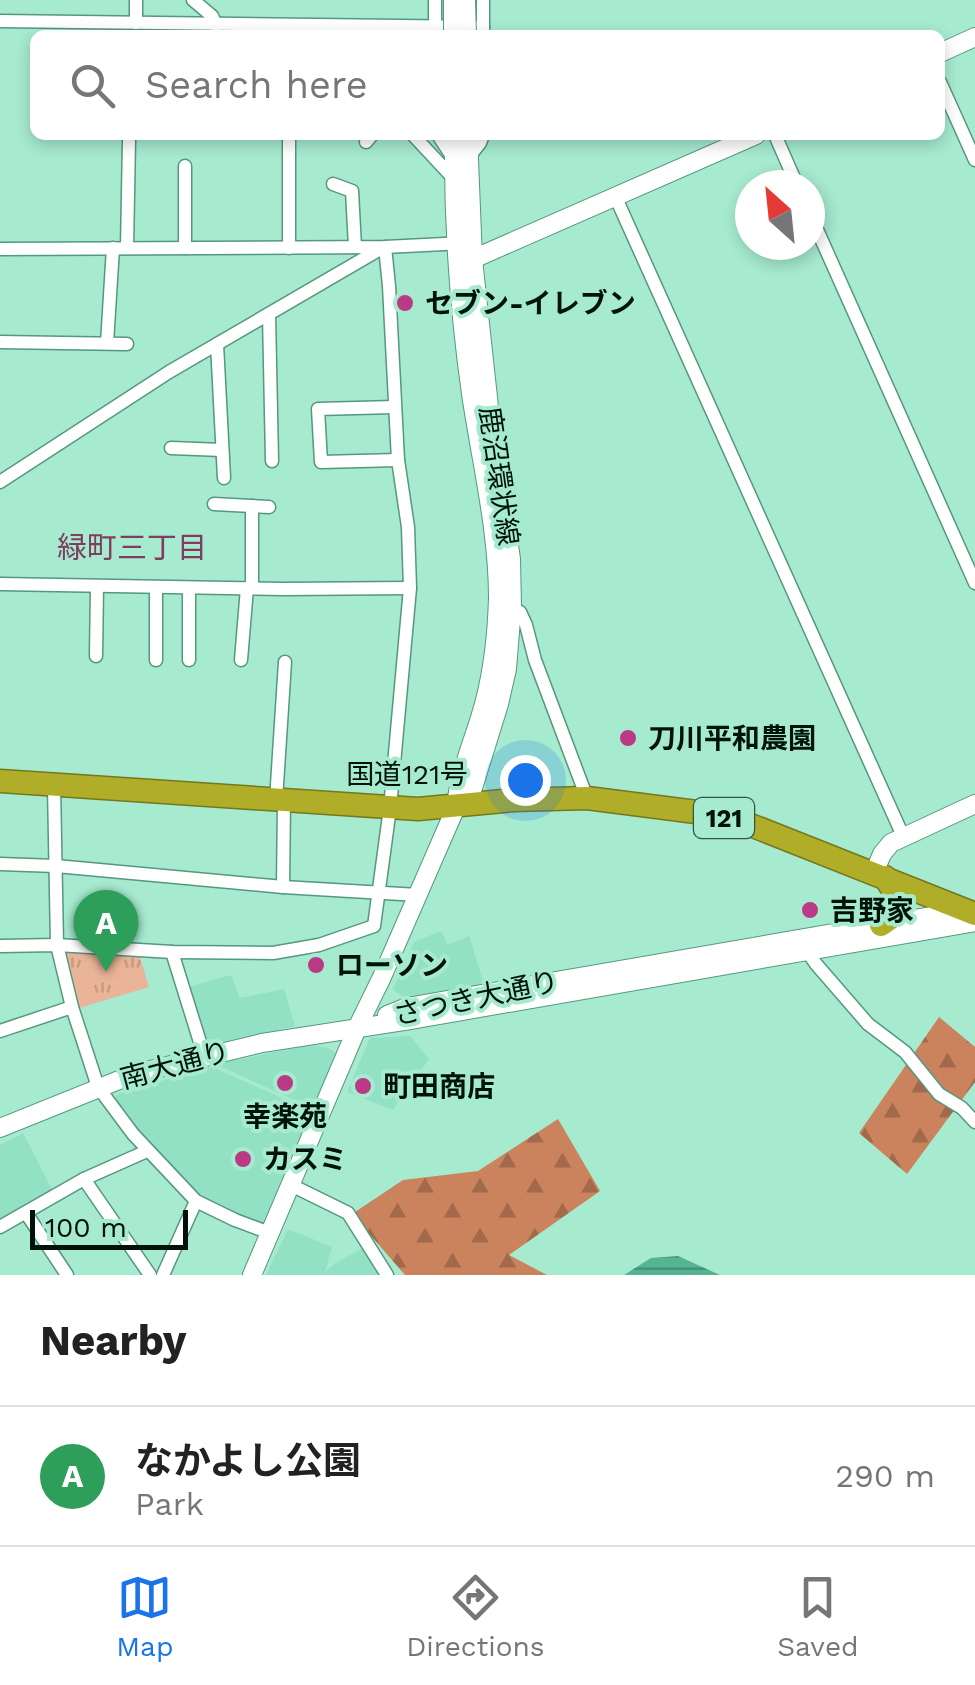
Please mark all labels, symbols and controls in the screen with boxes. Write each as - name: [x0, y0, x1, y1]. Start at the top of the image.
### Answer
- search box: [30, 30, 945, 140]
- icon: search: [65, 58, 120, 113]
- text: Search here: [145, 63, 368, 107]
- north arrow: [735, 170, 825, 260]
- place label: セブン-イレブン: [425, 287, 636, 320]
- marker: セブン-イレブン: [394, 292, 416, 314]
- street label: 鹿沼環状線: [473, 404, 525, 548]
- district label: 緑町三丁目: [57, 530, 207, 565]
- place label: 刀川平和農園: [648, 722, 816, 755]
- marker: 刀川平和農園: [617, 727, 639, 749]
- your location: [500, 755, 551, 806]
- street label: 国道121号: [346, 758, 468, 791]
- road number: 121: [694, 798, 754, 838]
- pin: A: [74, 890, 138, 972]
- place label: 吉野家: [830, 894, 914, 927]
- marker: 吉野家: [799, 899, 821, 921]
- place label: ローソン: [336, 949, 448, 982]
- marker: ローソン: [305, 954, 327, 976]
- street label: さつき大通り: [390, 964, 562, 1032]
- street label: 南大通り: [117, 1035, 233, 1095]
- place label: 町田商店: [383, 1070, 495, 1103]
- marker: 幸楽苑: [274, 1072, 296, 1094]
- marker: 町田商店: [352, 1075, 374, 1097]
- place label: 幸楽苑: [243, 1100, 327, 1133]
- place label: カスミ: [263, 1143, 347, 1176]
- marker: カスミ: [232, 1148, 254, 1170]
- scale bar: [30, 1205, 188, 1250]
- text: 100 m: [45, 1211, 127, 1244]
- text: Nearby: [40, 1316, 187, 1365]
- text: なかよし公園: [135, 1439, 361, 1483]
- text: A: [62, 1457, 83, 1495]
- text: 290 m: [835, 1457, 935, 1495]
- text: Park: [135, 1485, 204, 1523]
- tab: Map: [116, 1570, 174, 1663]
- tab: Directions: [406, 1570, 545, 1663]
- tab: Saved: [777, 1570, 859, 1663]

